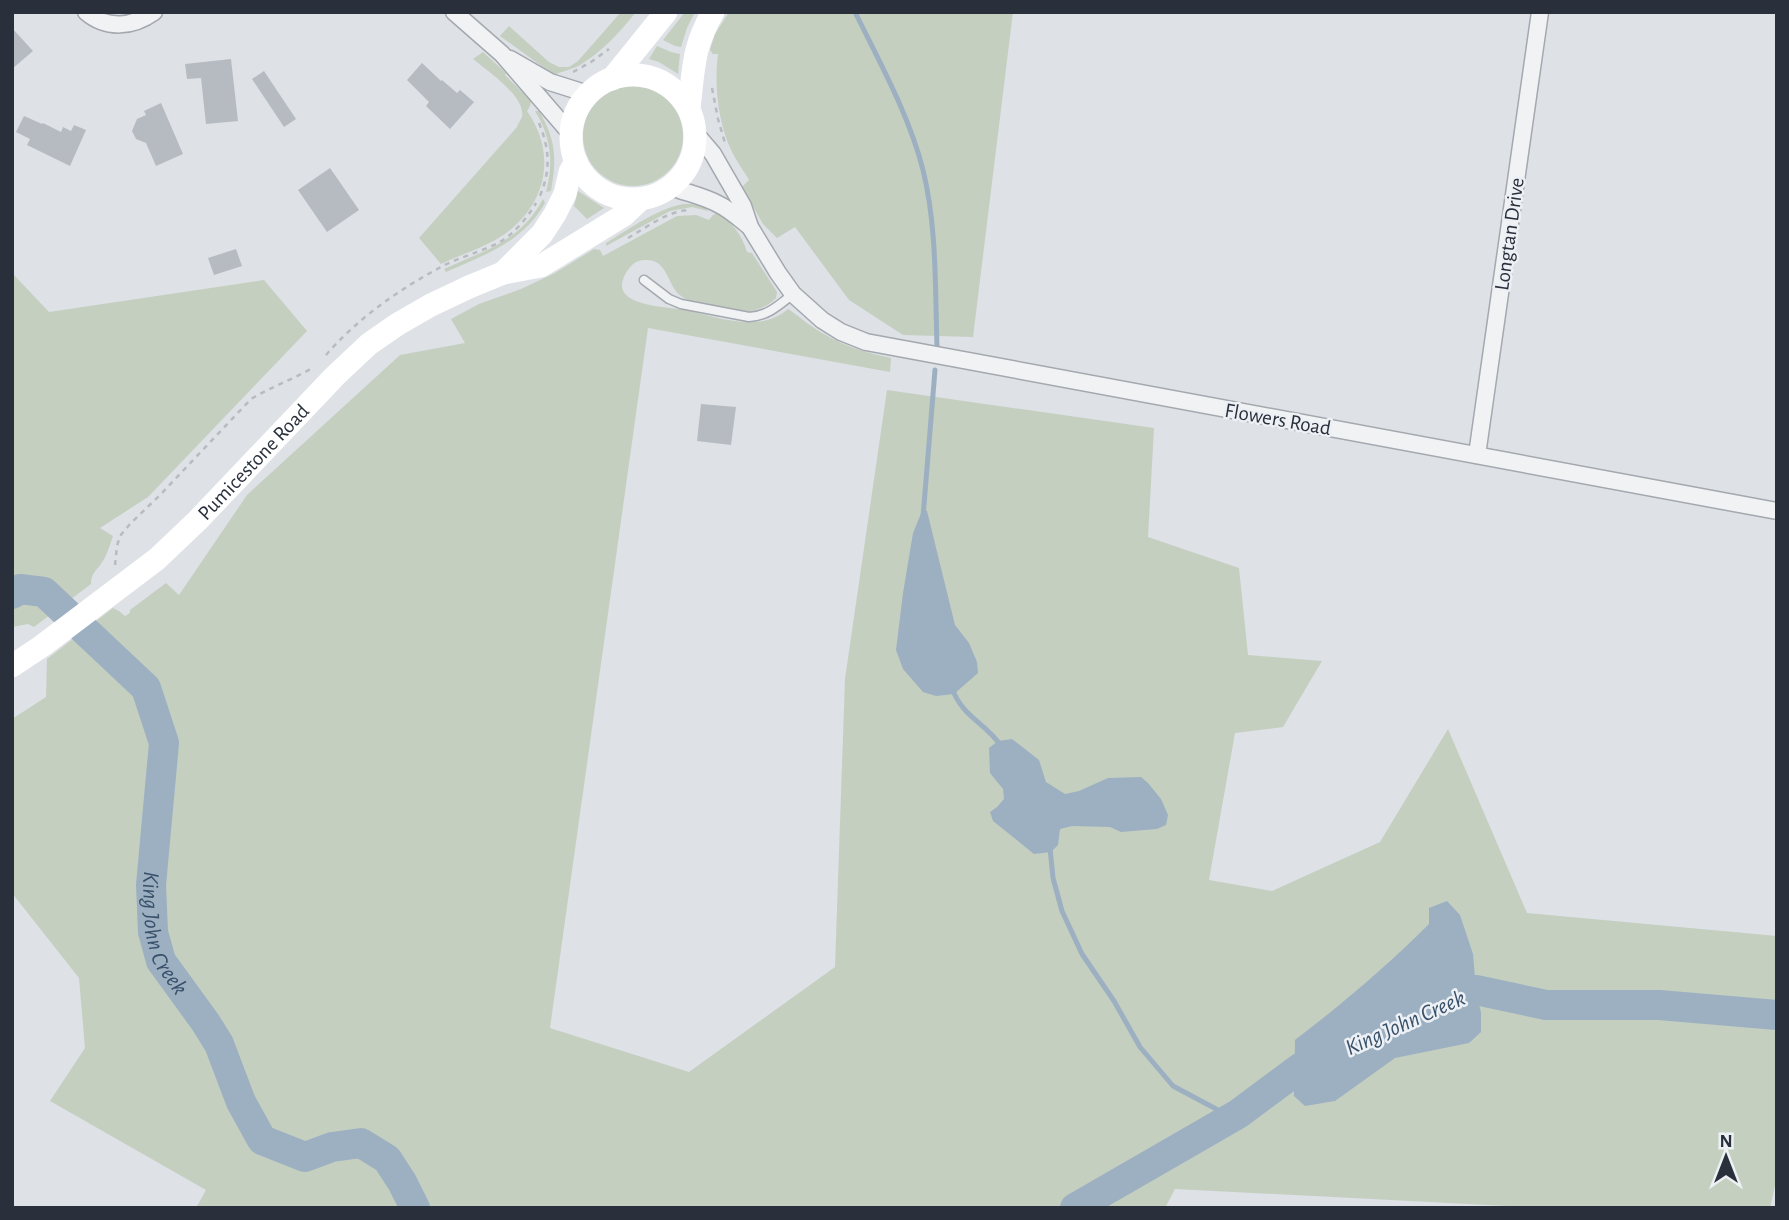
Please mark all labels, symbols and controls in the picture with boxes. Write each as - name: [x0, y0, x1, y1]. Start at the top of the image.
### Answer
- street label: Longtan Drive: [1491, 176, 1528, 292]
- street label: Pumicestone Road: [194, 400, 313, 524]
- street label: Flowers Road: [1223, 400, 1333, 439]
- water label: King John Creek: [138, 870, 192, 1000]
- water label: King John Creek: [1342, 987, 1469, 1060]
- north arrow: [1691, 1122, 1761, 1192]
- text: N: [1719, 1132, 1733, 1151]

